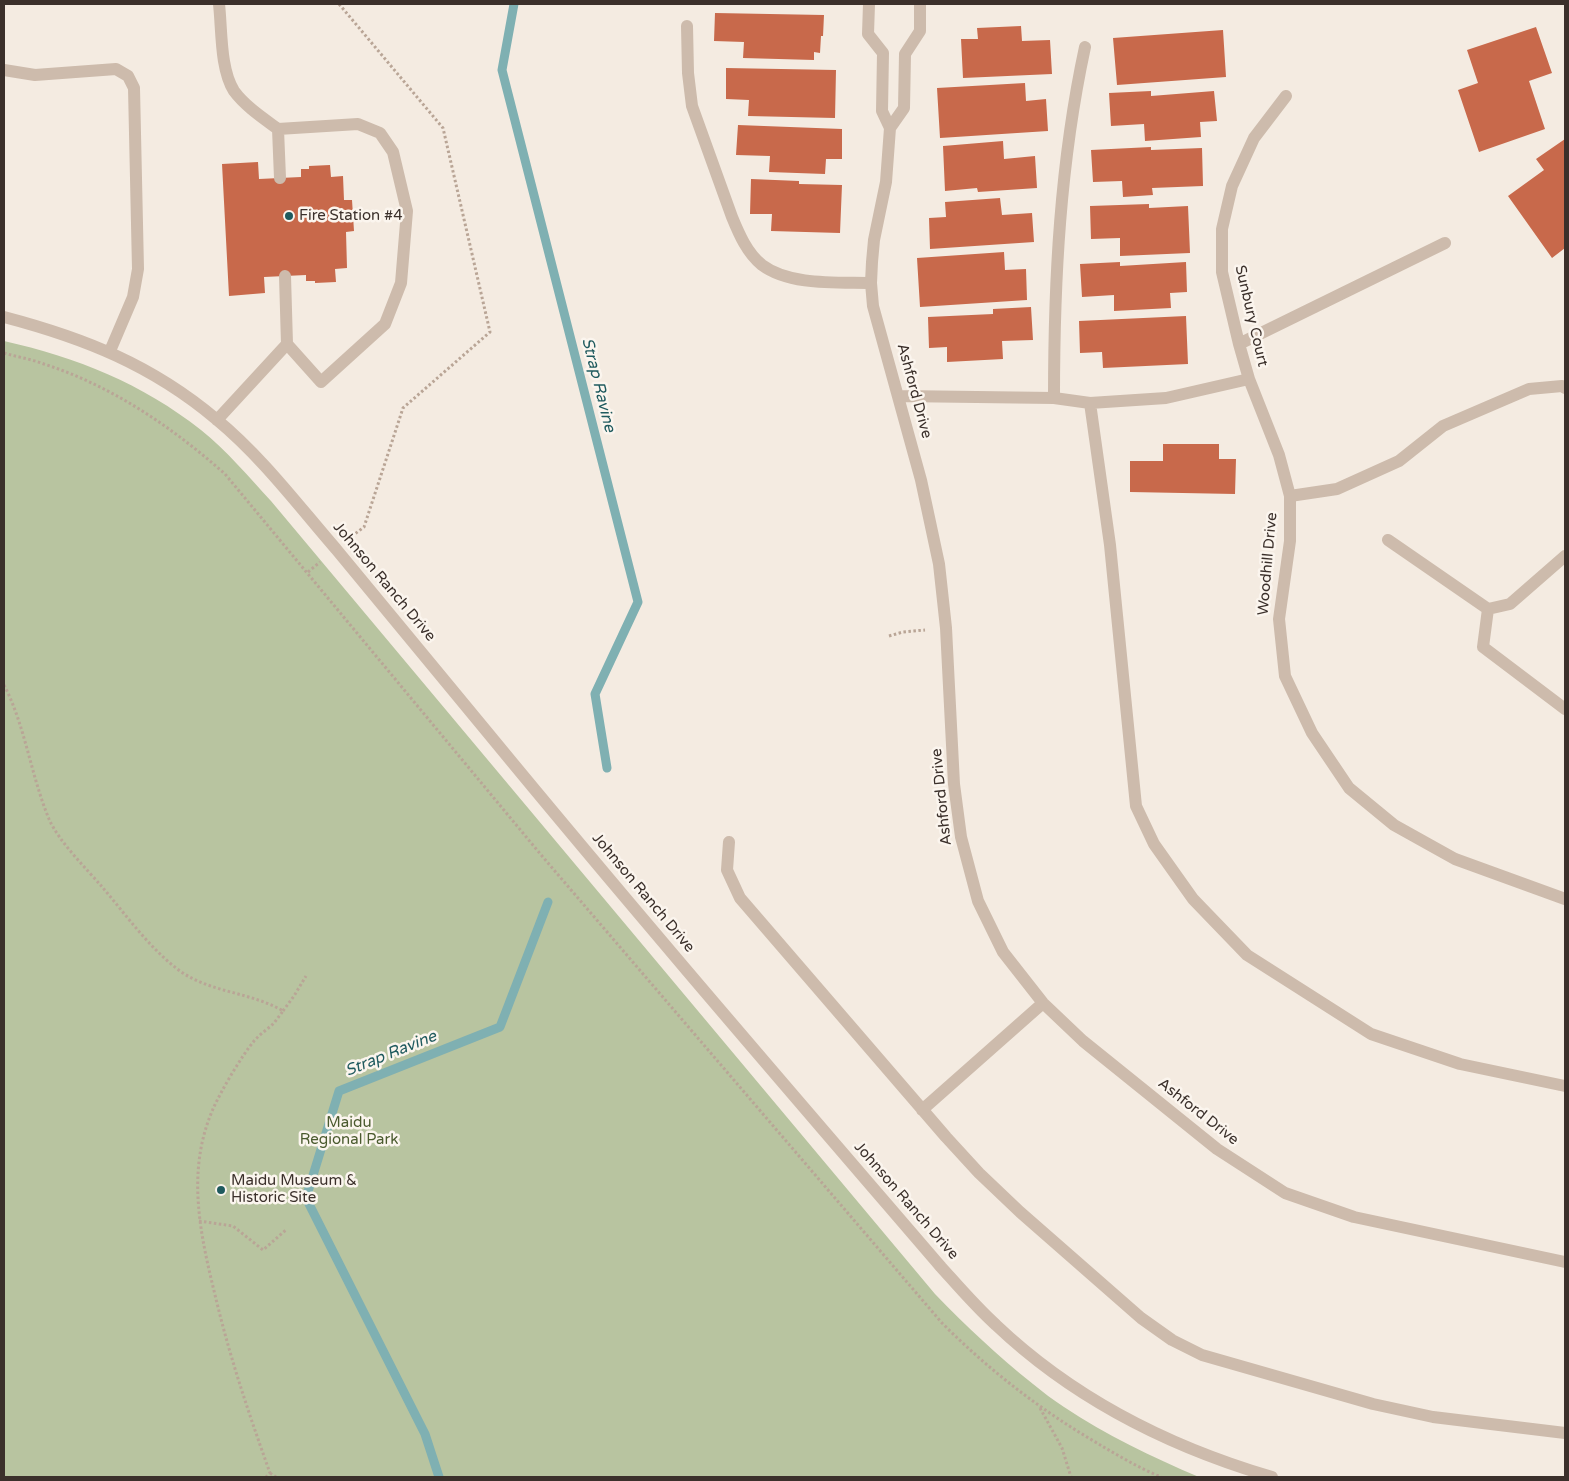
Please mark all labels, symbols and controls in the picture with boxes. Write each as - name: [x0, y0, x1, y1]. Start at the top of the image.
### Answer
- place label: Fire Station #4: [299, 207, 403, 225]
- marker: Fire Station #4: [283, 210, 295, 222]
- street label: Sunbury Court: [1231, 264, 1271, 368]
- water label: Strap Ravine: [577, 336, 619, 434]
- street label: Ashford Drive: [893, 342, 935, 440]
- street label: Woodhill Drive: [1255, 512, 1281, 616]
- street label: Johnson Ranch Drive: [329, 519, 439, 645]
- street label: Ashford Drive: [928, 748, 956, 846]
- street label: Johnson Ranch Drive: [588, 830, 698, 956]
- water label: Strap Ravine: [343, 1027, 439, 1081]
- street label: Ashford Drive: [1154, 1075, 1242, 1149]
- park label: Maidu Regional Park: [300, 1114, 398, 1149]
- street label: Johnson Ranch Drive: [850, 1139, 962, 1263]
- place label: Maidu Museum & Historic Site: [231, 1172, 357, 1207]
- marker: Maidu Museum & Historic Site: [215, 1184, 227, 1196]

